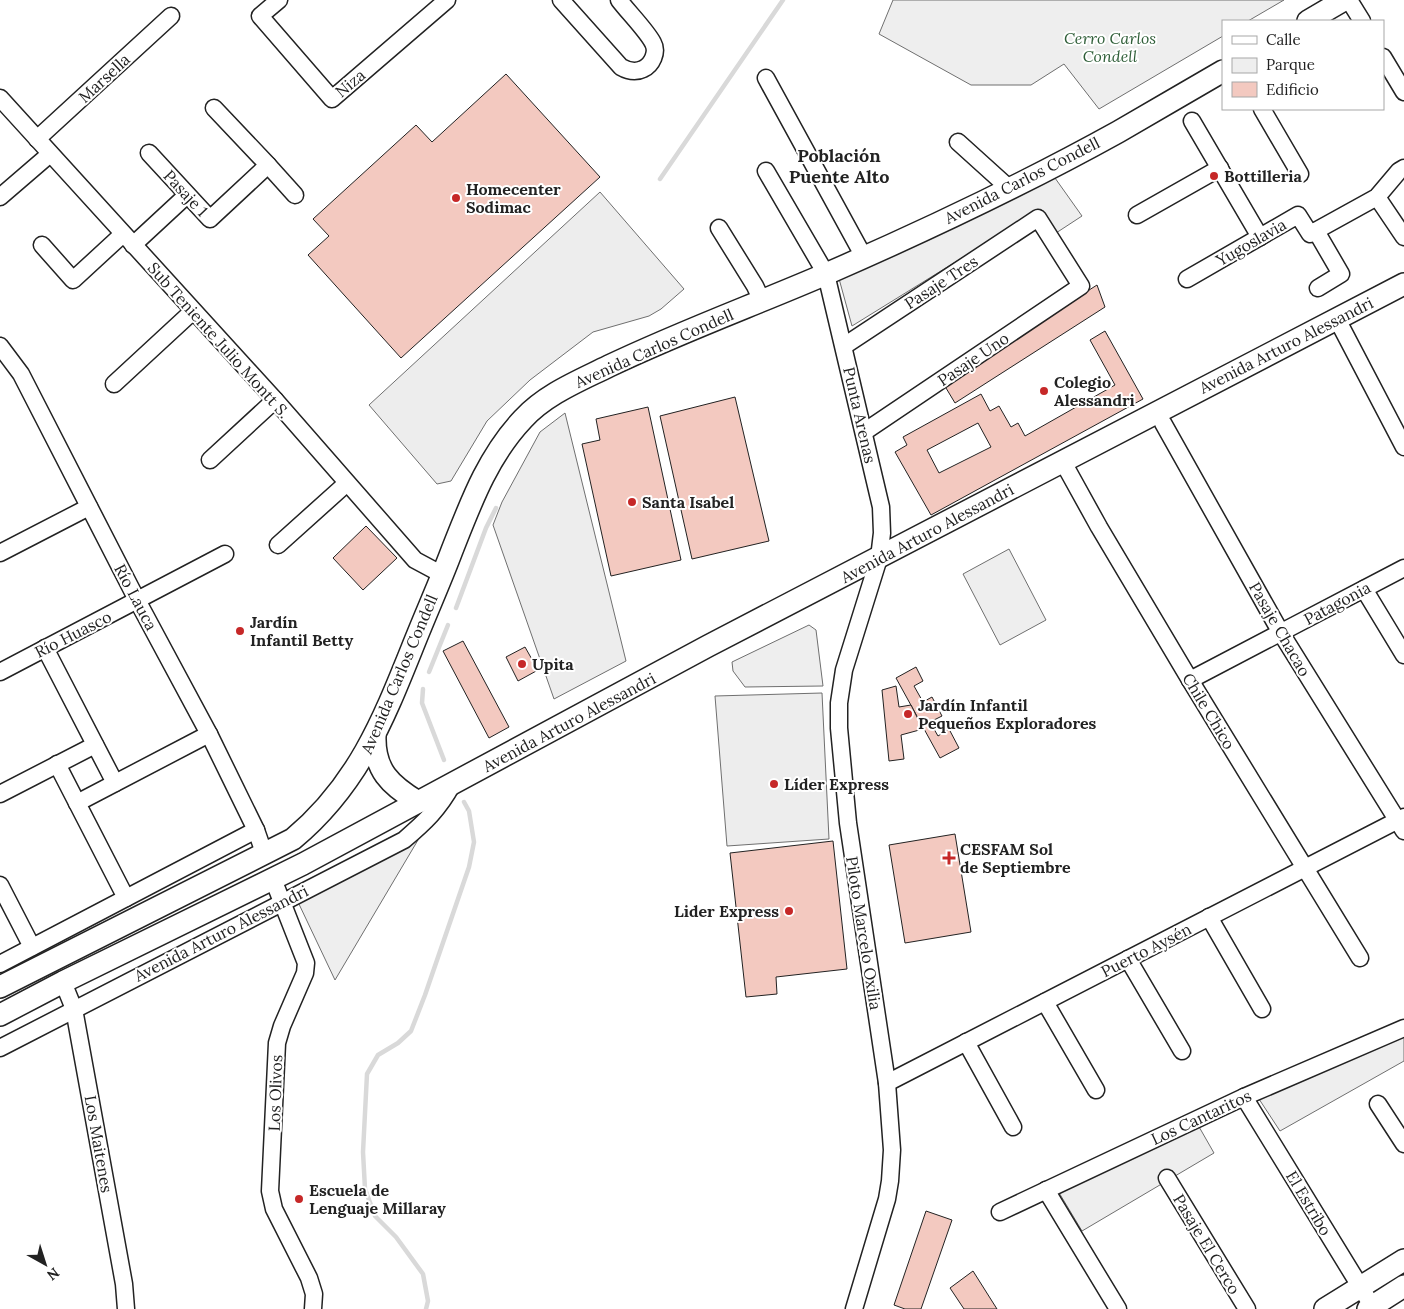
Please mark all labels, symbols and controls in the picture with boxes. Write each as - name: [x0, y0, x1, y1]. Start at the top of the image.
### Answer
- legend: [1222, 20, 1384, 110]
- park label: Cerro Carlos Condell: [1064, 28, 1156, 66]
- text: Calle: [1266, 30, 1301, 49]
- street label: Marsella: [74, 49, 134, 107]
- text: Parque: [1266, 55, 1315, 74]
- street label: Niza: [331, 65, 369, 101]
- text: Edificio: [1266, 80, 1319, 99]
- street label: Avenida Carlos Condell: [940, 132, 1103, 228]
- district label: Población Puente Alto: [789, 144, 889, 188]
- street label: Pasaje 1: [159, 166, 213, 221]
- place label: Bottilleria: [1224, 166, 1303, 186]
- marker: Bottilleria: [1208, 170, 1220, 182]
- place label: Homecenter Sodimac: [466, 179, 561, 217]
- marker: Homecenter Sodimac: [450, 192, 462, 204]
- street label: Yugoslavia: [1211, 214, 1290, 271]
- street label: Pasaje Tres: [901, 251, 981, 313]
- street label: Sub Teniente Julio Montt S.: [144, 258, 294, 422]
- street label: Avenida Arturo Alessandri: [1195, 292, 1376, 398]
- street label: Avenida Carlos Condell: [571, 304, 736, 392]
- street label: Pasaje Uno: [934, 328, 1012, 390]
- street label: Punta Arenas: [839, 365, 881, 465]
- place label: Colegio Alessandri: [1054, 372, 1135, 410]
- marker: Colegio Alessandri: [1038, 385, 1050, 397]
- street label: Avenida Arturo Alessandri: [836, 479, 1017, 588]
- place label: Santa Isabel: [642, 492, 734, 512]
- marker: Santa Isabel: [626, 496, 638, 508]
- street label: Río Lauca: [110, 560, 162, 634]
- street label: Patagonia: [1300, 577, 1374, 629]
- street label: Pasaje Chacao: [1245, 578, 1315, 680]
- street label: Avenida Carlos Condell: [356, 591, 442, 758]
- street label: Río Huasco: [31, 606, 115, 662]
- place label: Jardín Infantil Betty: [250, 612, 353, 650]
- marker: Jardín Infantil Betty: [234, 625, 246, 637]
- place label: Upita: [532, 654, 574, 674]
- marker: Upita: [516, 658, 528, 670]
- street label: Avenida Arturo Alessandri: [478, 668, 659, 777]
- street label: Chile Chico: [1178, 669, 1240, 753]
- place label: Jardín Infantil Pequeños Exploradores: [918, 695, 1097, 733]
- marker: Jardín Infantil Pequeños Exploradores: [902, 708, 914, 720]
- place label: Líder Express: [784, 774, 889, 794]
- marker: Líder Express: [768, 778, 780, 790]
- place label: CESFAM Sol de Septiembre: [960, 839, 1071, 877]
- marker: CESFAM Sol de Septiembre: [942, 851, 956, 865]
- street label: Piloto Marcelo Oxilia: [842, 855, 886, 1011]
- street label: Avenida Arturo Alessandri: [130, 880, 311, 986]
- place label: Lider Express: [674, 901, 779, 921]
- marker: Lider Express: [783, 905, 795, 917]
- street label: Puerto Aysén: [1097, 919, 1195, 981]
- street label: Los Olivos: [264, 1054, 286, 1132]
- street label: Los Cantaritos: [1148, 1085, 1254, 1149]
- street label: Los Maitenes: [81, 1094, 117, 1194]
- street label: El Estribo: [1282, 1167, 1336, 1239]
- place label: Escuela de Lenguaje Millaray: [309, 1180, 446, 1218]
- street label: Pasaje El Cerco: [1169, 1190, 1245, 1298]
- marker: Escuela de Lenguaje Millaray: [293, 1193, 305, 1205]
- north arrow: [20, 1239, 70, 1289]
- text: N: [43, 1264, 63, 1285]

